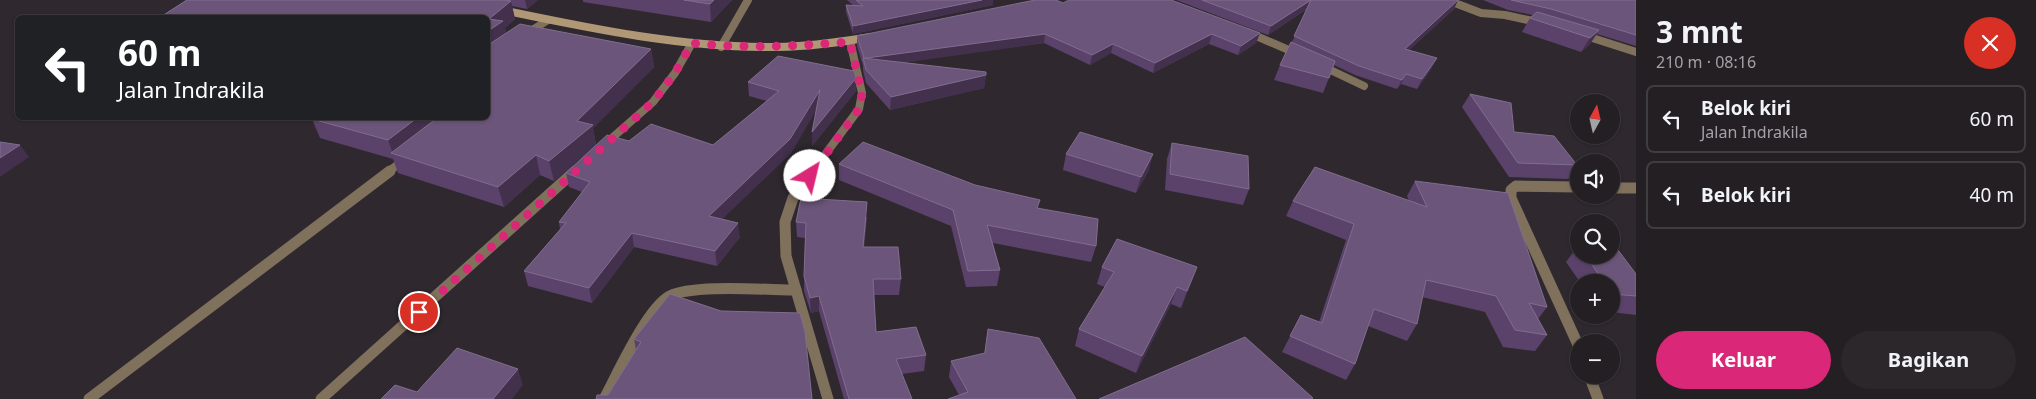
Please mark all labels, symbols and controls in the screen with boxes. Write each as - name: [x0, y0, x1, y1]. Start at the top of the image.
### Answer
- text: 3 mnt: [1656, 11, 1743, 52]
- button: close: [1964, 17, 2016, 69]
- text: 60 m: [118, 29, 201, 76]
- icon: left: [35, 35, 100, 100]
- text: 210 m · 08:16: [1656, 51, 1756, 73]
- text: Jalan Indrakila: [118, 74, 265, 104]
- north arrow: [1570, 94, 1620, 144]
- map controls: [1570, 94, 1620, 384]
- text: Belok kiri: [1701, 95, 1791, 121]
- icon: left: [1658, 105, 1686, 133]
- text: 60 m: [1970, 106, 2014, 132]
- text: Jalan Indrakila: [1701, 121, 1808, 143]
- position arrow: [783, 149, 835, 201]
- button: sound: [1570, 154, 1620, 204]
- icon: left: [1658, 181, 1686, 209]
- text: Belok kiri: [1701, 182, 1791, 208]
- text: 40 m: [1970, 182, 2014, 208]
- button: search: [1570, 214, 1620, 264]
- button: +: [1570, 274, 1620, 324]
- pin: [398, 291, 440, 333]
- icon: arrive: [405, 298, 433, 326]
- button: Keluar: [1656, 331, 1831, 389]
- button: Bagikan: [1841, 331, 2016, 389]
- button: −: [1570, 334, 1620, 384]

